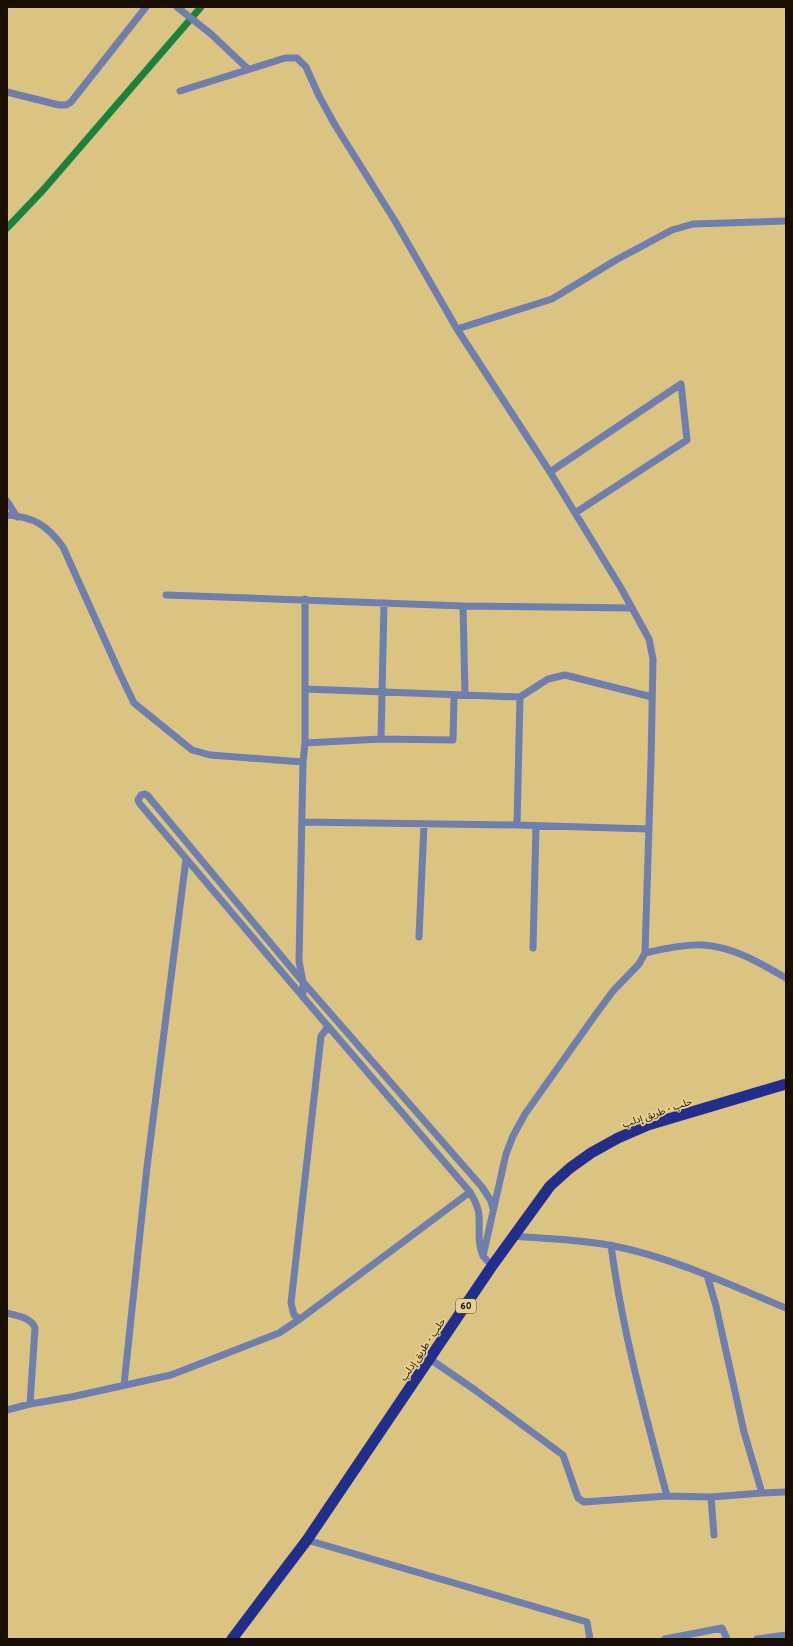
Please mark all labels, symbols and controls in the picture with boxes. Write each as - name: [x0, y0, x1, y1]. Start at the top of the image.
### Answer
- street label: حلب - طريق إدلب: [621, 1095, 694, 1131]
- road number: 60: [456, 1299, 476, 1313]
- street label: حلب - طريق إدلب: [397, 1316, 449, 1384]

